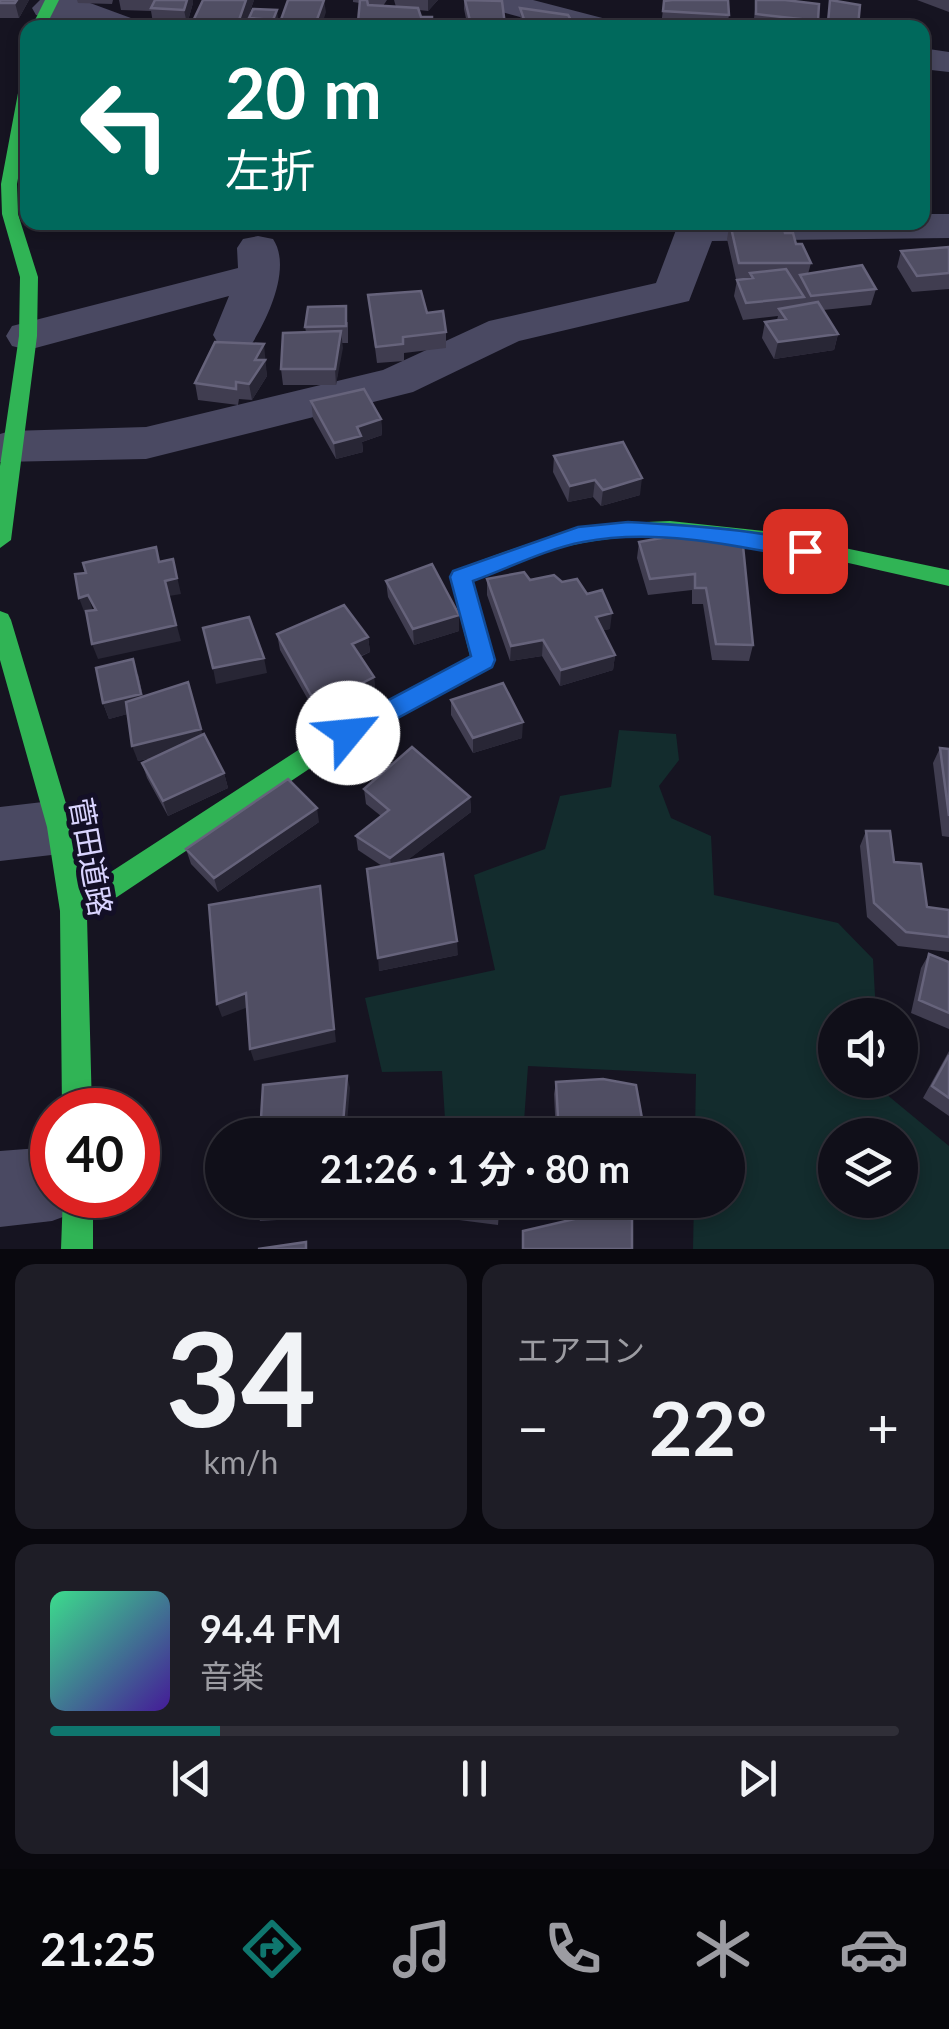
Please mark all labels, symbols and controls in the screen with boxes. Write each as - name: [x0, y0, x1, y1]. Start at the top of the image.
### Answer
- text: 20 m: [225, 50, 382, 134]
- icon: left: [60, 60, 190, 190]
- text: 左折: [225, 143, 315, 197]
- pin: [763, 509, 848, 594]
- icon: arrive: [778, 524, 833, 579]
- position arrow: [296, 681, 400, 785]
- street label: 菅田道路: [64, 794, 120, 919]
- map controls: [818, 998, 918, 1218]
- button: sound: [818, 998, 918, 1098]
- speed limit sign: 40: [30, 1088, 160, 1218]
- button: layers: [818, 1118, 918, 1218]
- text: 21:26 · 1 分 · 80 m: [320, 1145, 630, 1191]
- text: 34: [166, 1299, 316, 1455]
- text: エアコン: [517, 1330, 645, 1369]
- text: 22°: [649, 1382, 767, 1472]
- text: −: [517, 1394, 549, 1460]
- text: +: [867, 1394, 899, 1460]
- text: km/h: [204, 1442, 278, 1481]
- text: 94.4 FM: [200, 1605, 342, 1651]
- text: 音楽: [200, 1656, 264, 1695]
- icon: previous: [164, 1751, 219, 1806]
- icon: pause: [447, 1751, 502, 1806]
- icon: next: [730, 1751, 785, 1806]
- icon: directions: [237, 1914, 307, 1984]
- icon: music: [387, 1914, 457, 1984]
- icon: phone: [538, 1914, 608, 1984]
- icon: climate: [688, 1914, 758, 1984]
- icon: car: [839, 1914, 909, 1984]
- text: 21:25: [40, 1922, 156, 1976]

